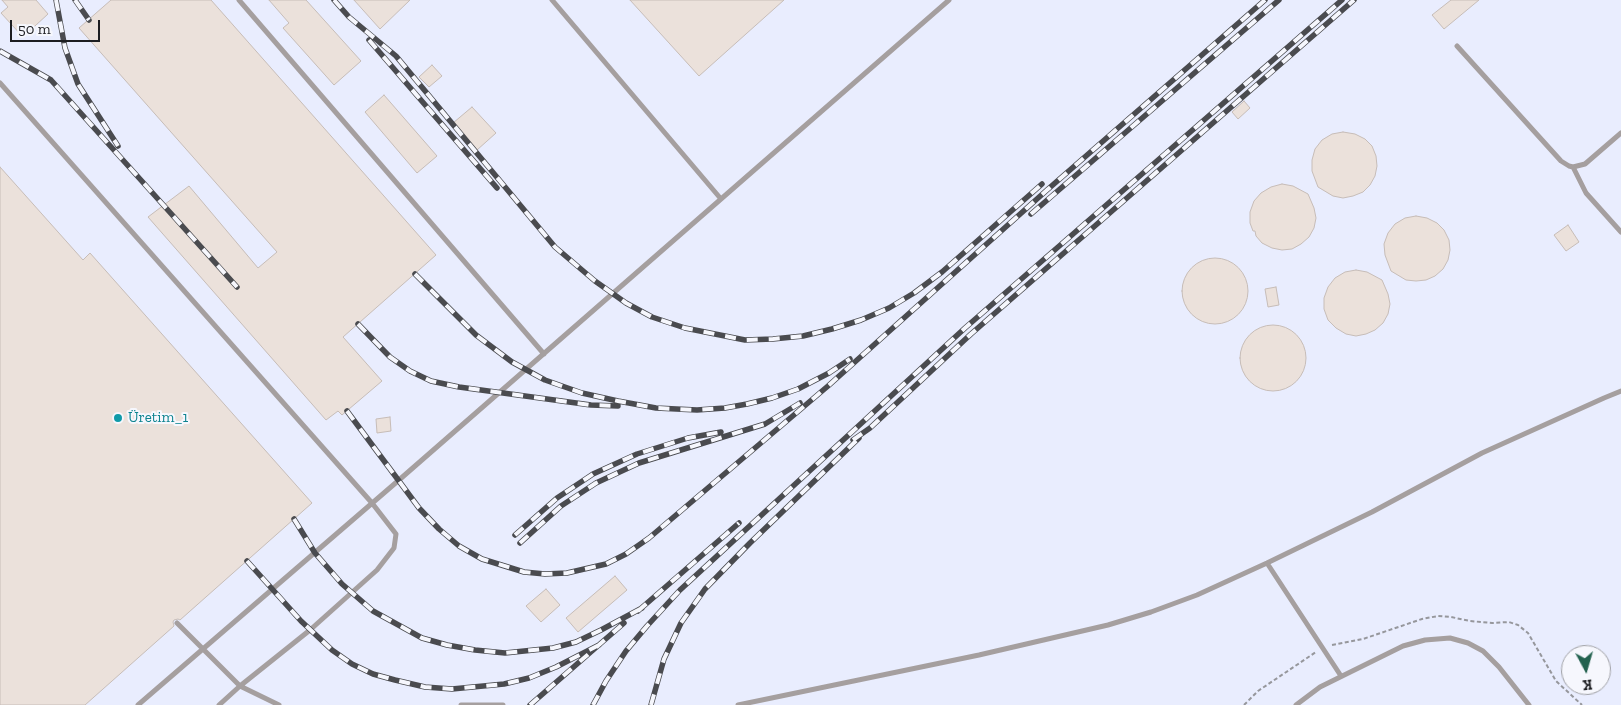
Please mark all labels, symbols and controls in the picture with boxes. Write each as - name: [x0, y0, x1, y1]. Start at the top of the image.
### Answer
- scale bar: [12, 10, 102, 42]
- text: 50 m: [18, 20, 51, 38]
- place label: Üretim_1: [128, 409, 188, 427]
- marker: Üretim_1: [112, 412, 124, 424]
- north arrow: [1561, 645, 1611, 695]
- text: K: [1582, 675, 1593, 693]

